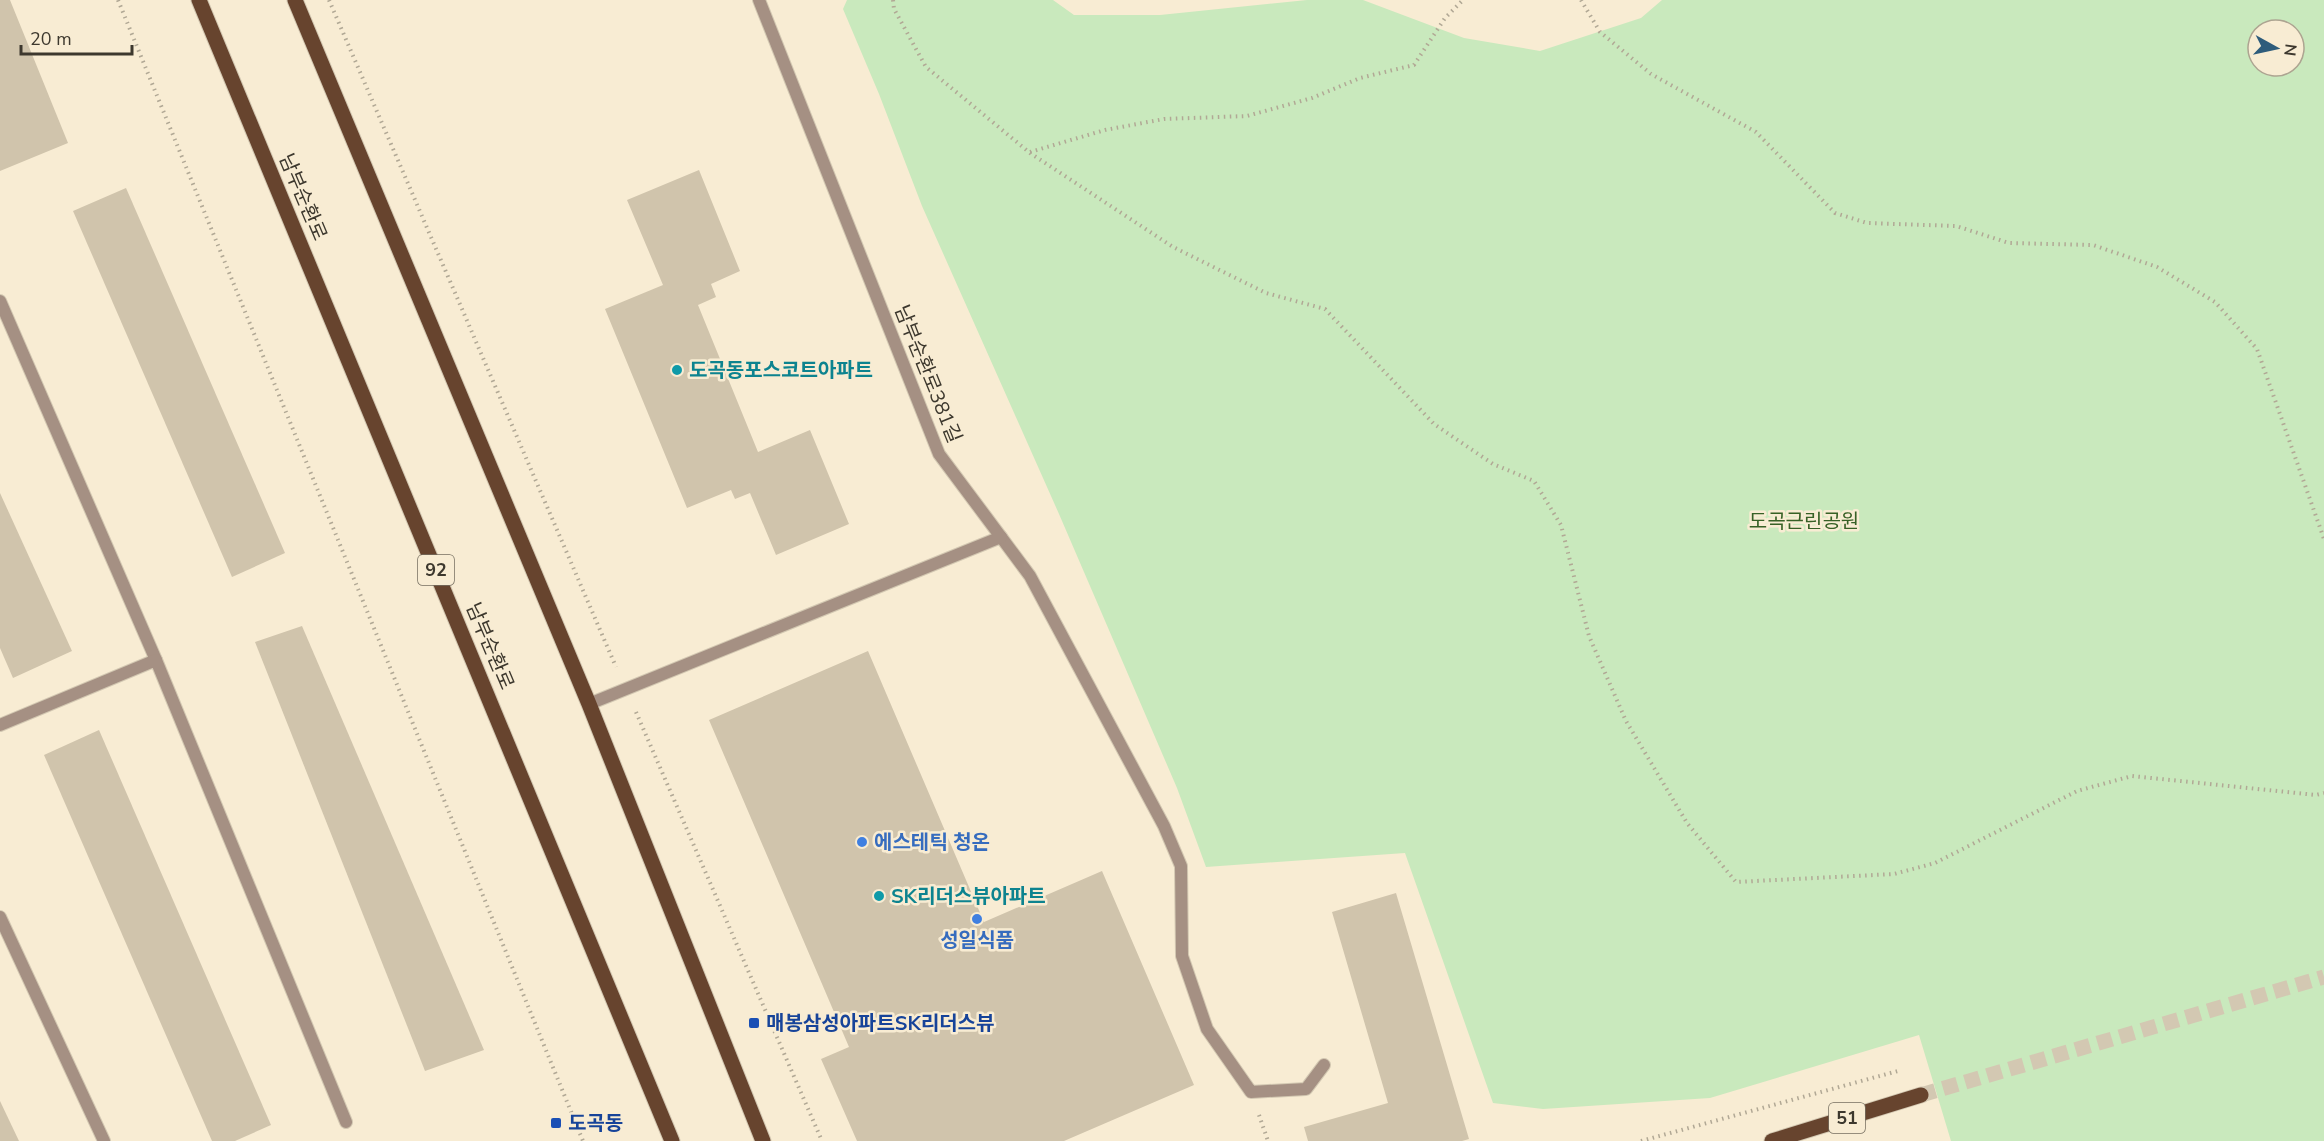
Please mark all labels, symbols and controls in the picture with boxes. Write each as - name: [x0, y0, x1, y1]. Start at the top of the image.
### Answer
- scale bar: [21, 18, 132, 56]
- north arrow: [2246, 18, 2306, 78]
- text: 20 m: [30, 27, 72, 51]
- text: N: [2278, 42, 2302, 57]
- street label: 남부순환로: [273, 149, 333, 245]
- street label: 남부순환로381길: [888, 301, 968, 447]
- place label: 도곡동포스코트아파트: [689, 357, 873, 384]
- marker: 도곡동포스코트아파트: [670, 363, 684, 377]
- park label: 도곡근린공원: [1749, 508, 1859, 535]
- road number: 92: [418, 555, 454, 585]
- street label: 남부순환로: [460, 598, 520, 694]
- place label: 에스테틱 청온: [874, 829, 990, 856]
- marker: 에스테틱 청온: [855, 835, 869, 849]
- place label: SK리더스뷰아파트: [891, 883, 1046, 910]
- marker: SK리더스뷰아파트: [872, 889, 886, 903]
- marker: 성일식품: [970, 912, 984, 926]
- place label: 성일식품: [940, 927, 1014, 954]
- place label: 매봉삼성아파트SK리더스뷰: [766, 1010, 994, 1037]
- marker: 매봉삼성아파트SK리더스뷰: [747, 1016, 761, 1030]
- road number: 51: [1829, 1103, 1865, 1133]
- place label: 도곡동: [568, 1110, 623, 1137]
- marker: 도곡동: [549, 1116, 563, 1130]

